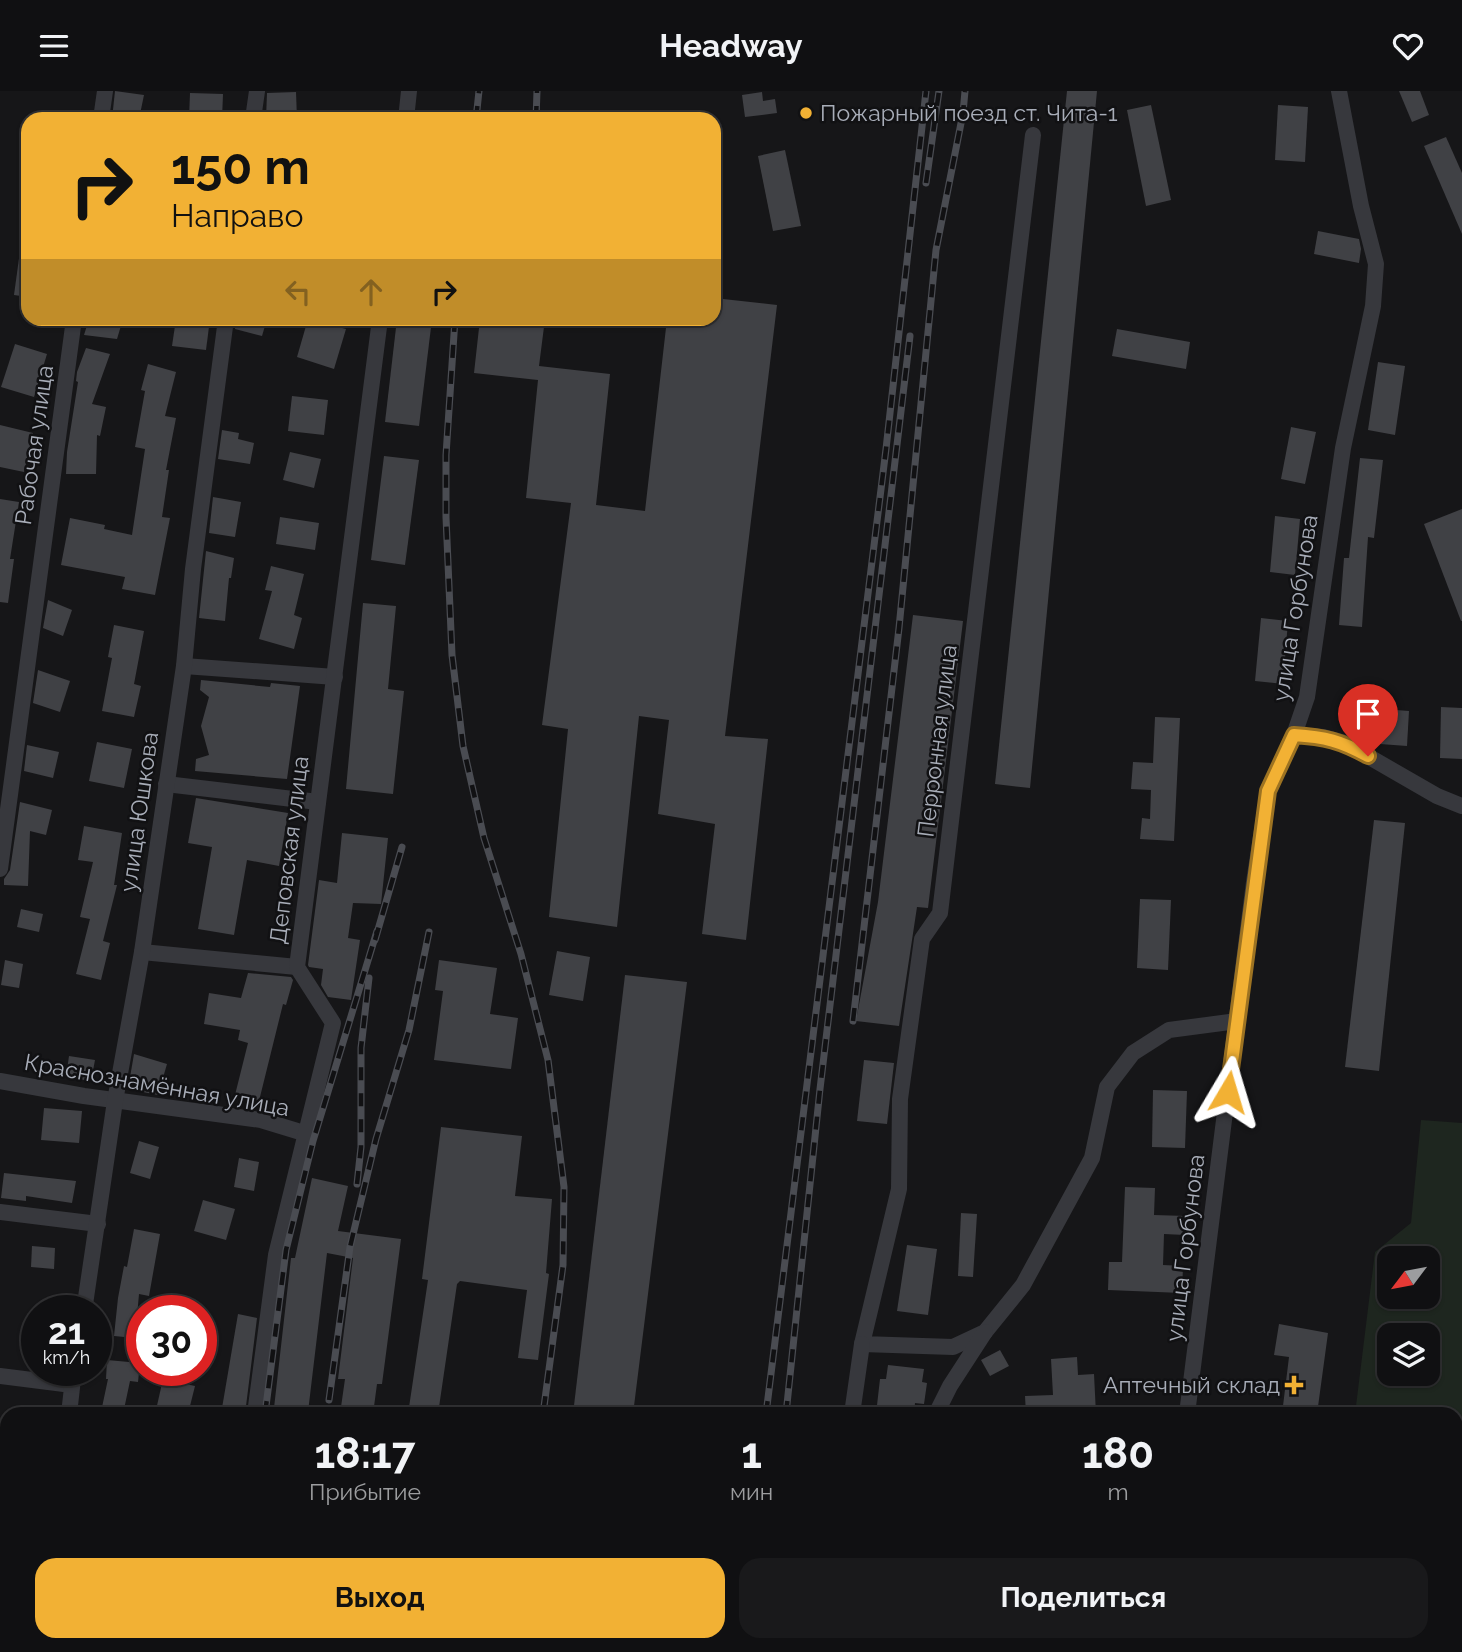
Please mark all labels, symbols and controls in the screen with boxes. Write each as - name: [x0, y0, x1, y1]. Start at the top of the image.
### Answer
- icon: menu: [35, 27, 73, 65]
- text: Headway: [659, 27, 803, 64]
- icon: heart: [1389, 27, 1427, 65]
- place label: Пожарный поезд ст. Чита-1: [820, 99, 1118, 126]
- marker: Пожарный поезд ст. Чита-1: [798, 105, 814, 121]
- text: 150 m: [171, 138, 310, 195]
- icon: right: [56, 140, 147, 231]
- text: Направо: [171, 197, 303, 234]
- icon: left: [279, 273, 317, 311]
- icon: ahead: [352, 273, 390, 311]
- icon: right: [425, 273, 463, 311]
- street label: Рабочая улица: [9, 363, 58, 527]
- street label: улица Горбунова: [1266, 513, 1323, 703]
- street label: Перронная улица: [911, 643, 962, 839]
- pin: [1338, 684, 1398, 756]
- icon: arrive: [1349, 695, 1387, 733]
- street label: улица Юшкова: [114, 730, 163, 894]
- street label: Деповская улица: [264, 754, 313, 945]
- street label: Краснознамённая улица: [22, 1048, 292, 1121]
- position arrow: [1191, 1055, 1265, 1129]
- street label: улица Горбунова: [1160, 1153, 1209, 1343]
- north arrow: [1377, 1246, 1440, 1309]
- map controls: [1377, 1246, 1440, 1386]
- speed limit sign: 30: [126, 1295, 217, 1386]
- text: 21: [48, 1311, 85, 1352]
- button: layers: [1377, 1323, 1440, 1386]
- text: km/h: [43, 1347, 90, 1368]
- place label: Аптечный склад: [1103, 1371, 1280, 1398]
- marker: Аптечный склад: [1286, 1377, 1302, 1393]
- text: 18:17: [315, 1429, 415, 1478]
- text: 1: [741, 1429, 762, 1478]
- text: 180: [1082, 1429, 1154, 1478]
- text: Прибытие: [309, 1478, 421, 1505]
- text: мин: [730, 1478, 773, 1505]
- text: m: [1107, 1478, 1129, 1505]
- button: Выход: [35, 1558, 725, 1638]
- button: Поделиться: [739, 1558, 1428, 1638]

